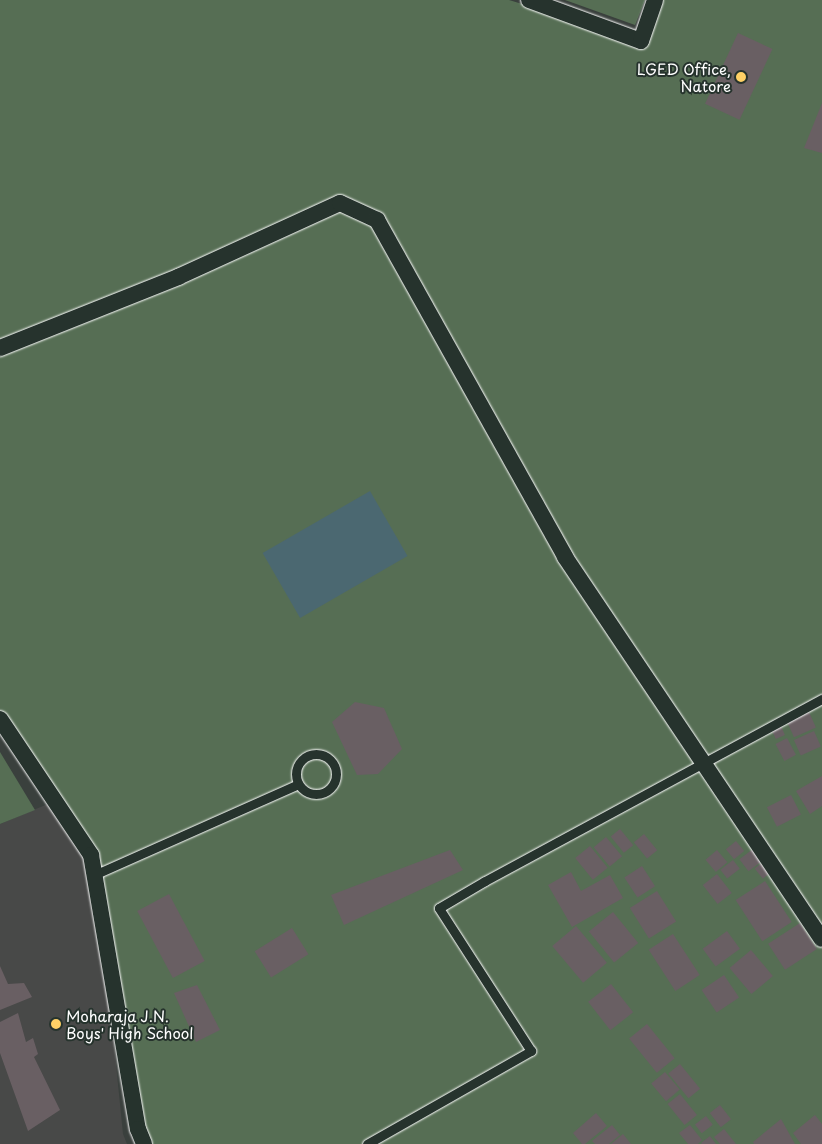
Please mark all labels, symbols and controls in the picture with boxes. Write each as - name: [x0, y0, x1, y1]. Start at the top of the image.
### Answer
- place label: LGED Office, Natore: [635, 59, 731, 94]
- marker: LGED Office, Natore: [735, 71, 747, 83]
- place label: Moharaja J.N. Boys' High School: [66, 1006, 195, 1041]
- marker: Moharaja J.N. Boys' High School: [50, 1018, 62, 1030]

